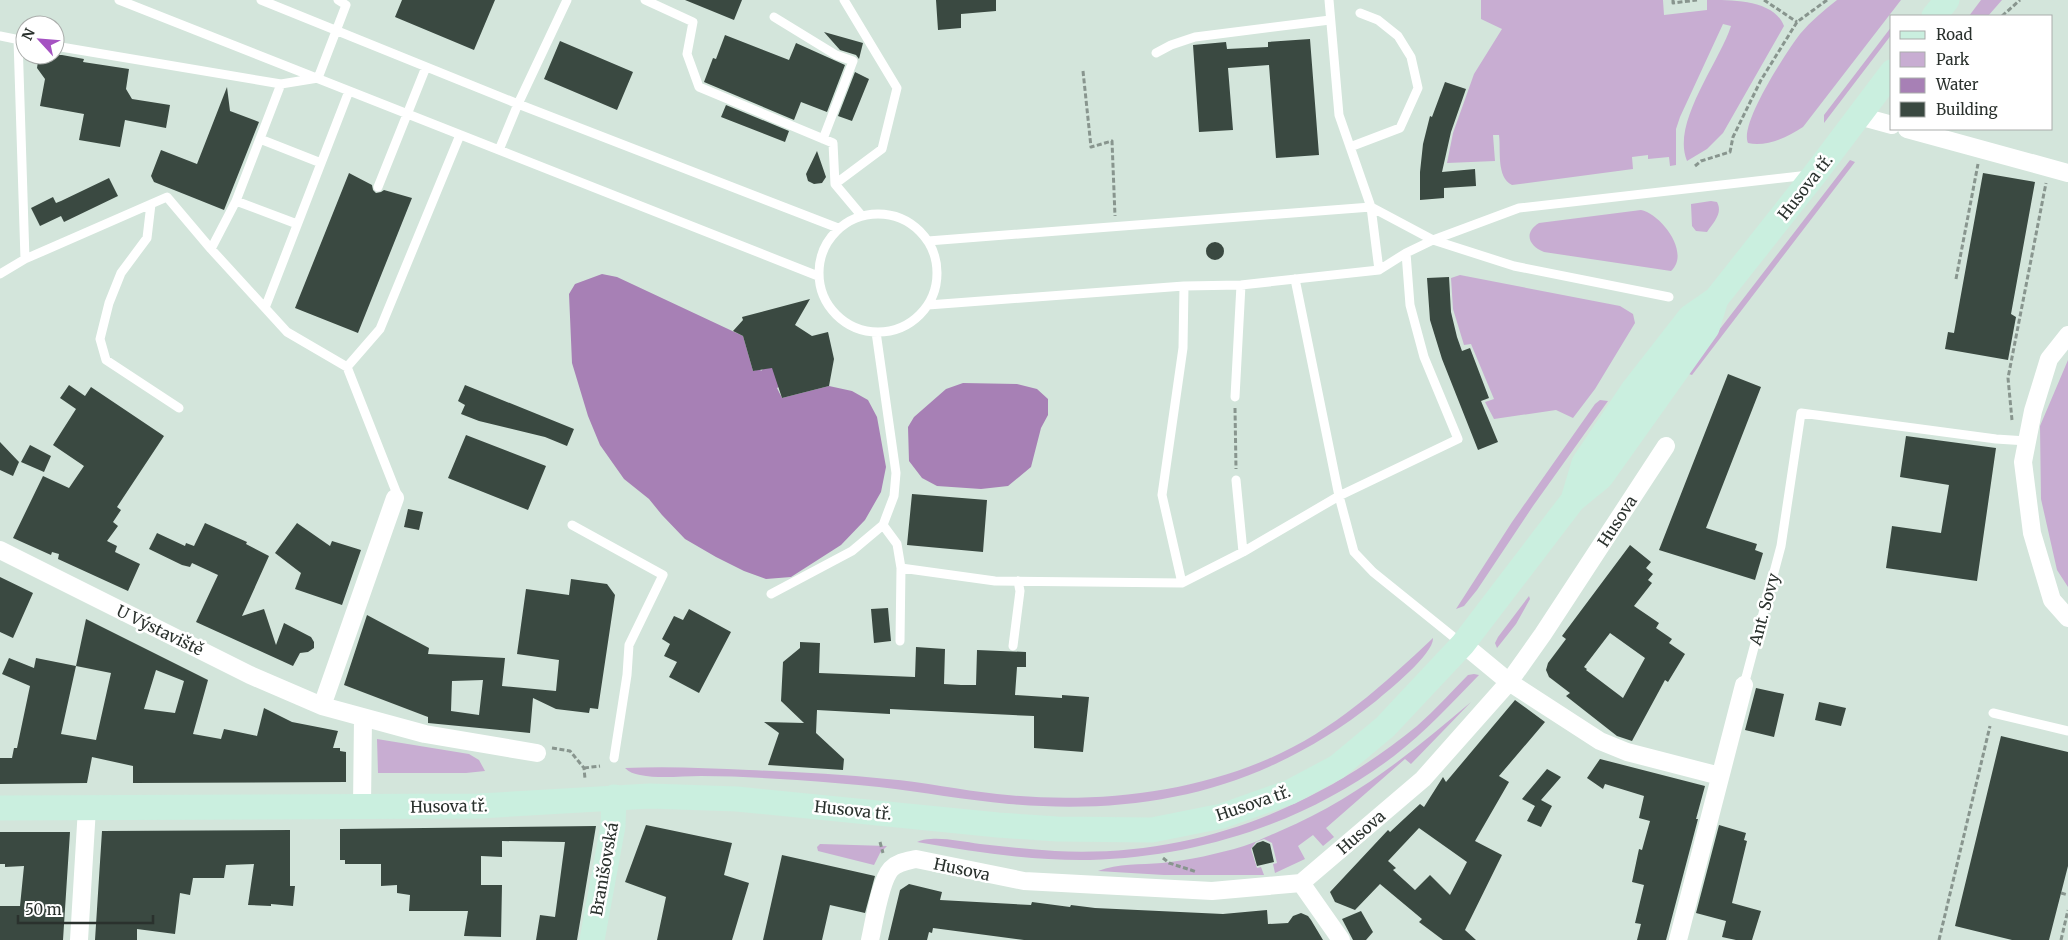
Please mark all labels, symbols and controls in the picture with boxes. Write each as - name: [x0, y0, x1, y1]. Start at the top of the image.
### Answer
- north arrow: [15, 15, 65, 65]
- legend: [1890, 15, 2053, 130]
- text: N: [18, 25, 39, 43]
- text: Road: [1936, 25, 1972, 44]
- text: Park: [1936, 50, 1970, 69]
- text: Water: [1935, 75, 1979, 94]
- text: Building: [1936, 100, 1998, 119]
- street label: Husova tř.: [1773, 150, 1837, 224]
- street label: Husova: [1593, 491, 1641, 550]
- street label: Ant. Sovy: [1745, 570, 1783, 648]
- street label: U Výstaviště: [113, 600, 207, 660]
- street label: Husova tř.: [1213, 781, 1293, 825]
- street label: Husova tř.: [410, 795, 488, 817]
- street label: Husova tř.: [813, 796, 893, 824]
- street label: Husova: [1333, 805, 1389, 858]
- street label: Branišovská: [586, 820, 622, 917]
- street label: Husova: [932, 853, 992, 885]
- scale bar: [18, 892, 152, 924]
- text: 50 m: [25, 900, 62, 919]

